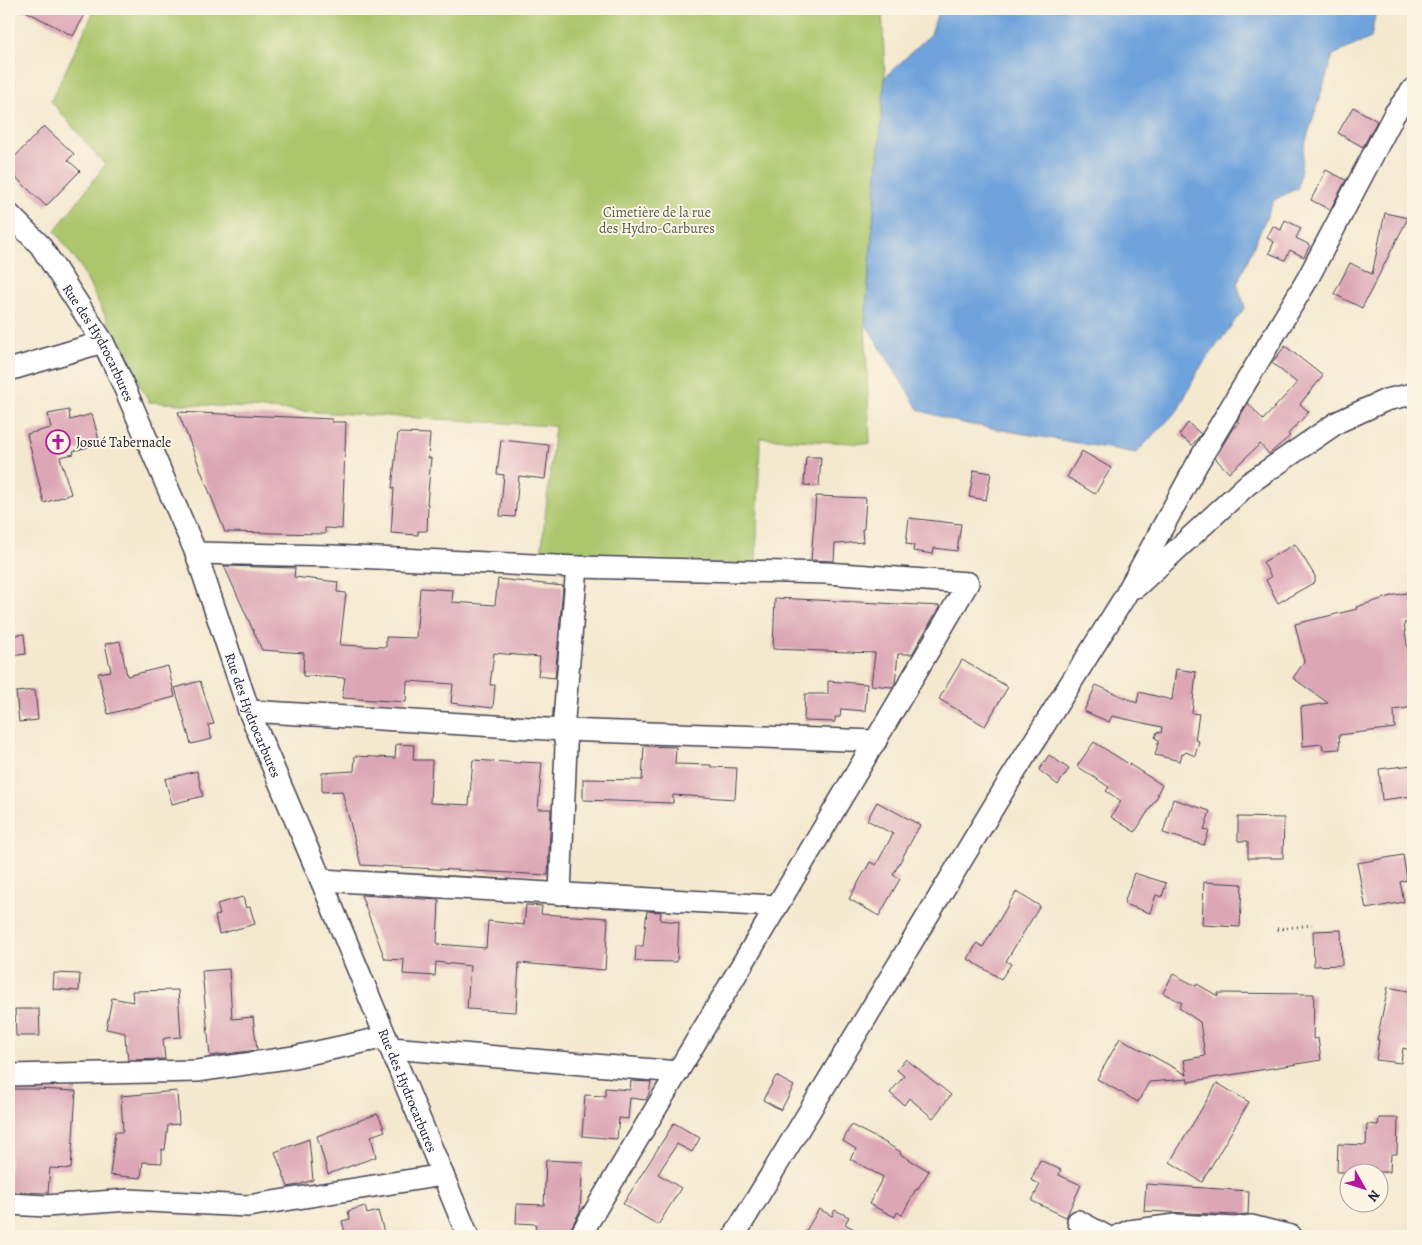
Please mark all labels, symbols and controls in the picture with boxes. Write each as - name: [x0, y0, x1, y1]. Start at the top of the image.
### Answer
- park label: Cimetière de la rue des Hydro-Carbures: [599, 203, 715, 238]
- street label: Rue des Hydrocarbures: [58, 280, 138, 405]
- church icon: Josué Tabernacle: [45, 429, 71, 455]
- place label: Josué Tabernacle: [76, 433, 171, 452]
- street label: Rue des Hydrocarbures: [220, 650, 285, 781]
- street label: Rue des Hydrocarbures: [373, 1026, 441, 1155]
- north arrow: [1340, 1162, 1390, 1212]
- text: N: [1363, 1186, 1384, 1206]

